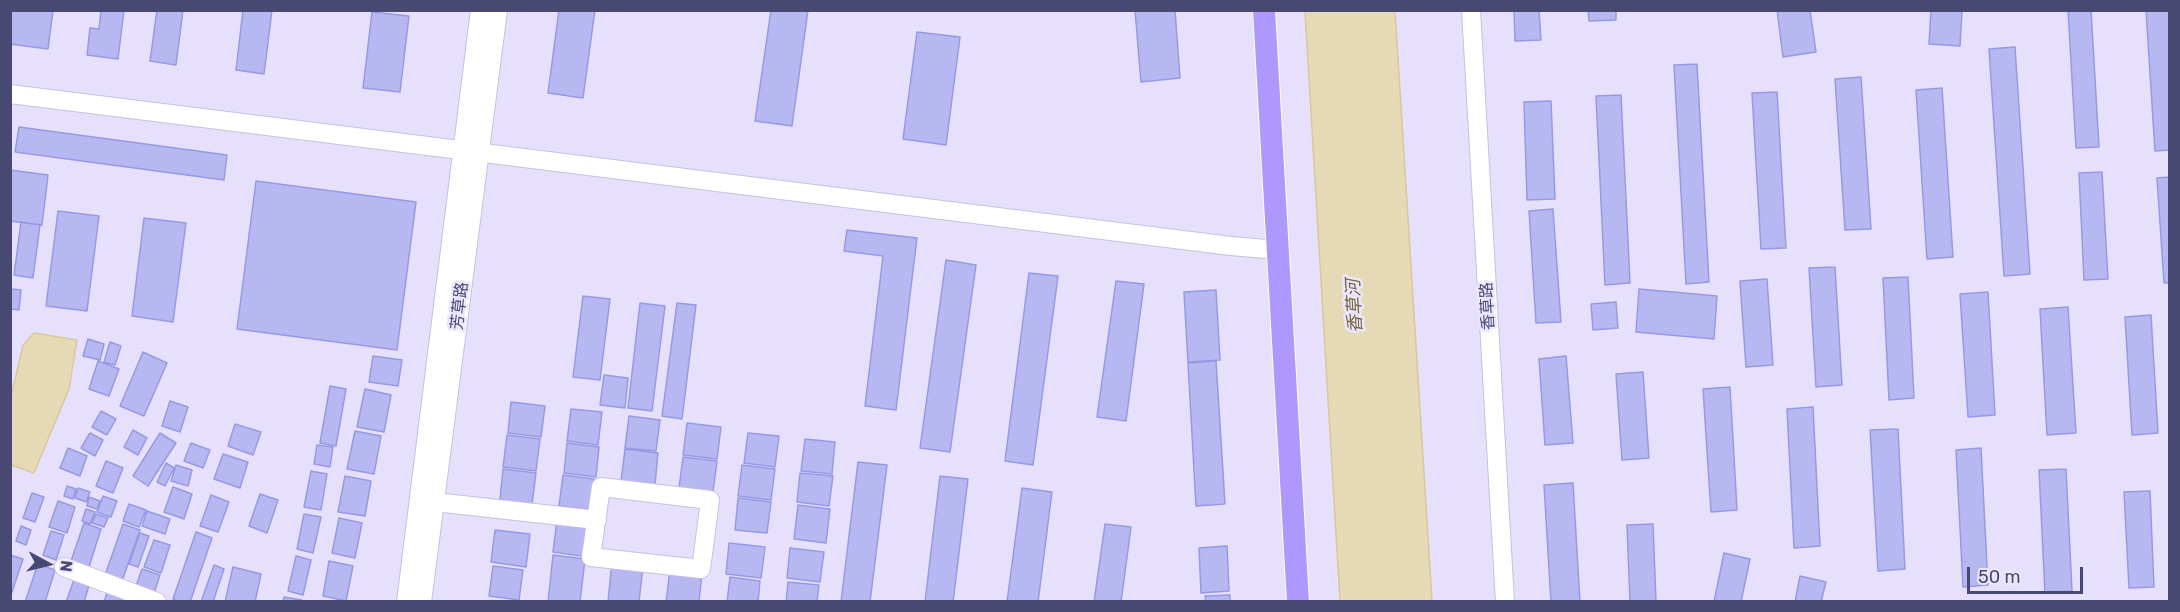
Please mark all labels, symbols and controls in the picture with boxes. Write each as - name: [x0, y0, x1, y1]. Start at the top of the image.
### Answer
- water label: 香草河: [1343, 278, 1367, 334]
- street label: 芳草路: [448, 281, 472, 331]
- street label: 香草路: [1477, 282, 1499, 330]
- north arrow: [18, 534, 78, 594]
- scale bar: [1970, 555, 2086, 593]
- text: N: [56, 559, 76, 573]
- text: 50 m: [1978, 566, 2021, 588]

